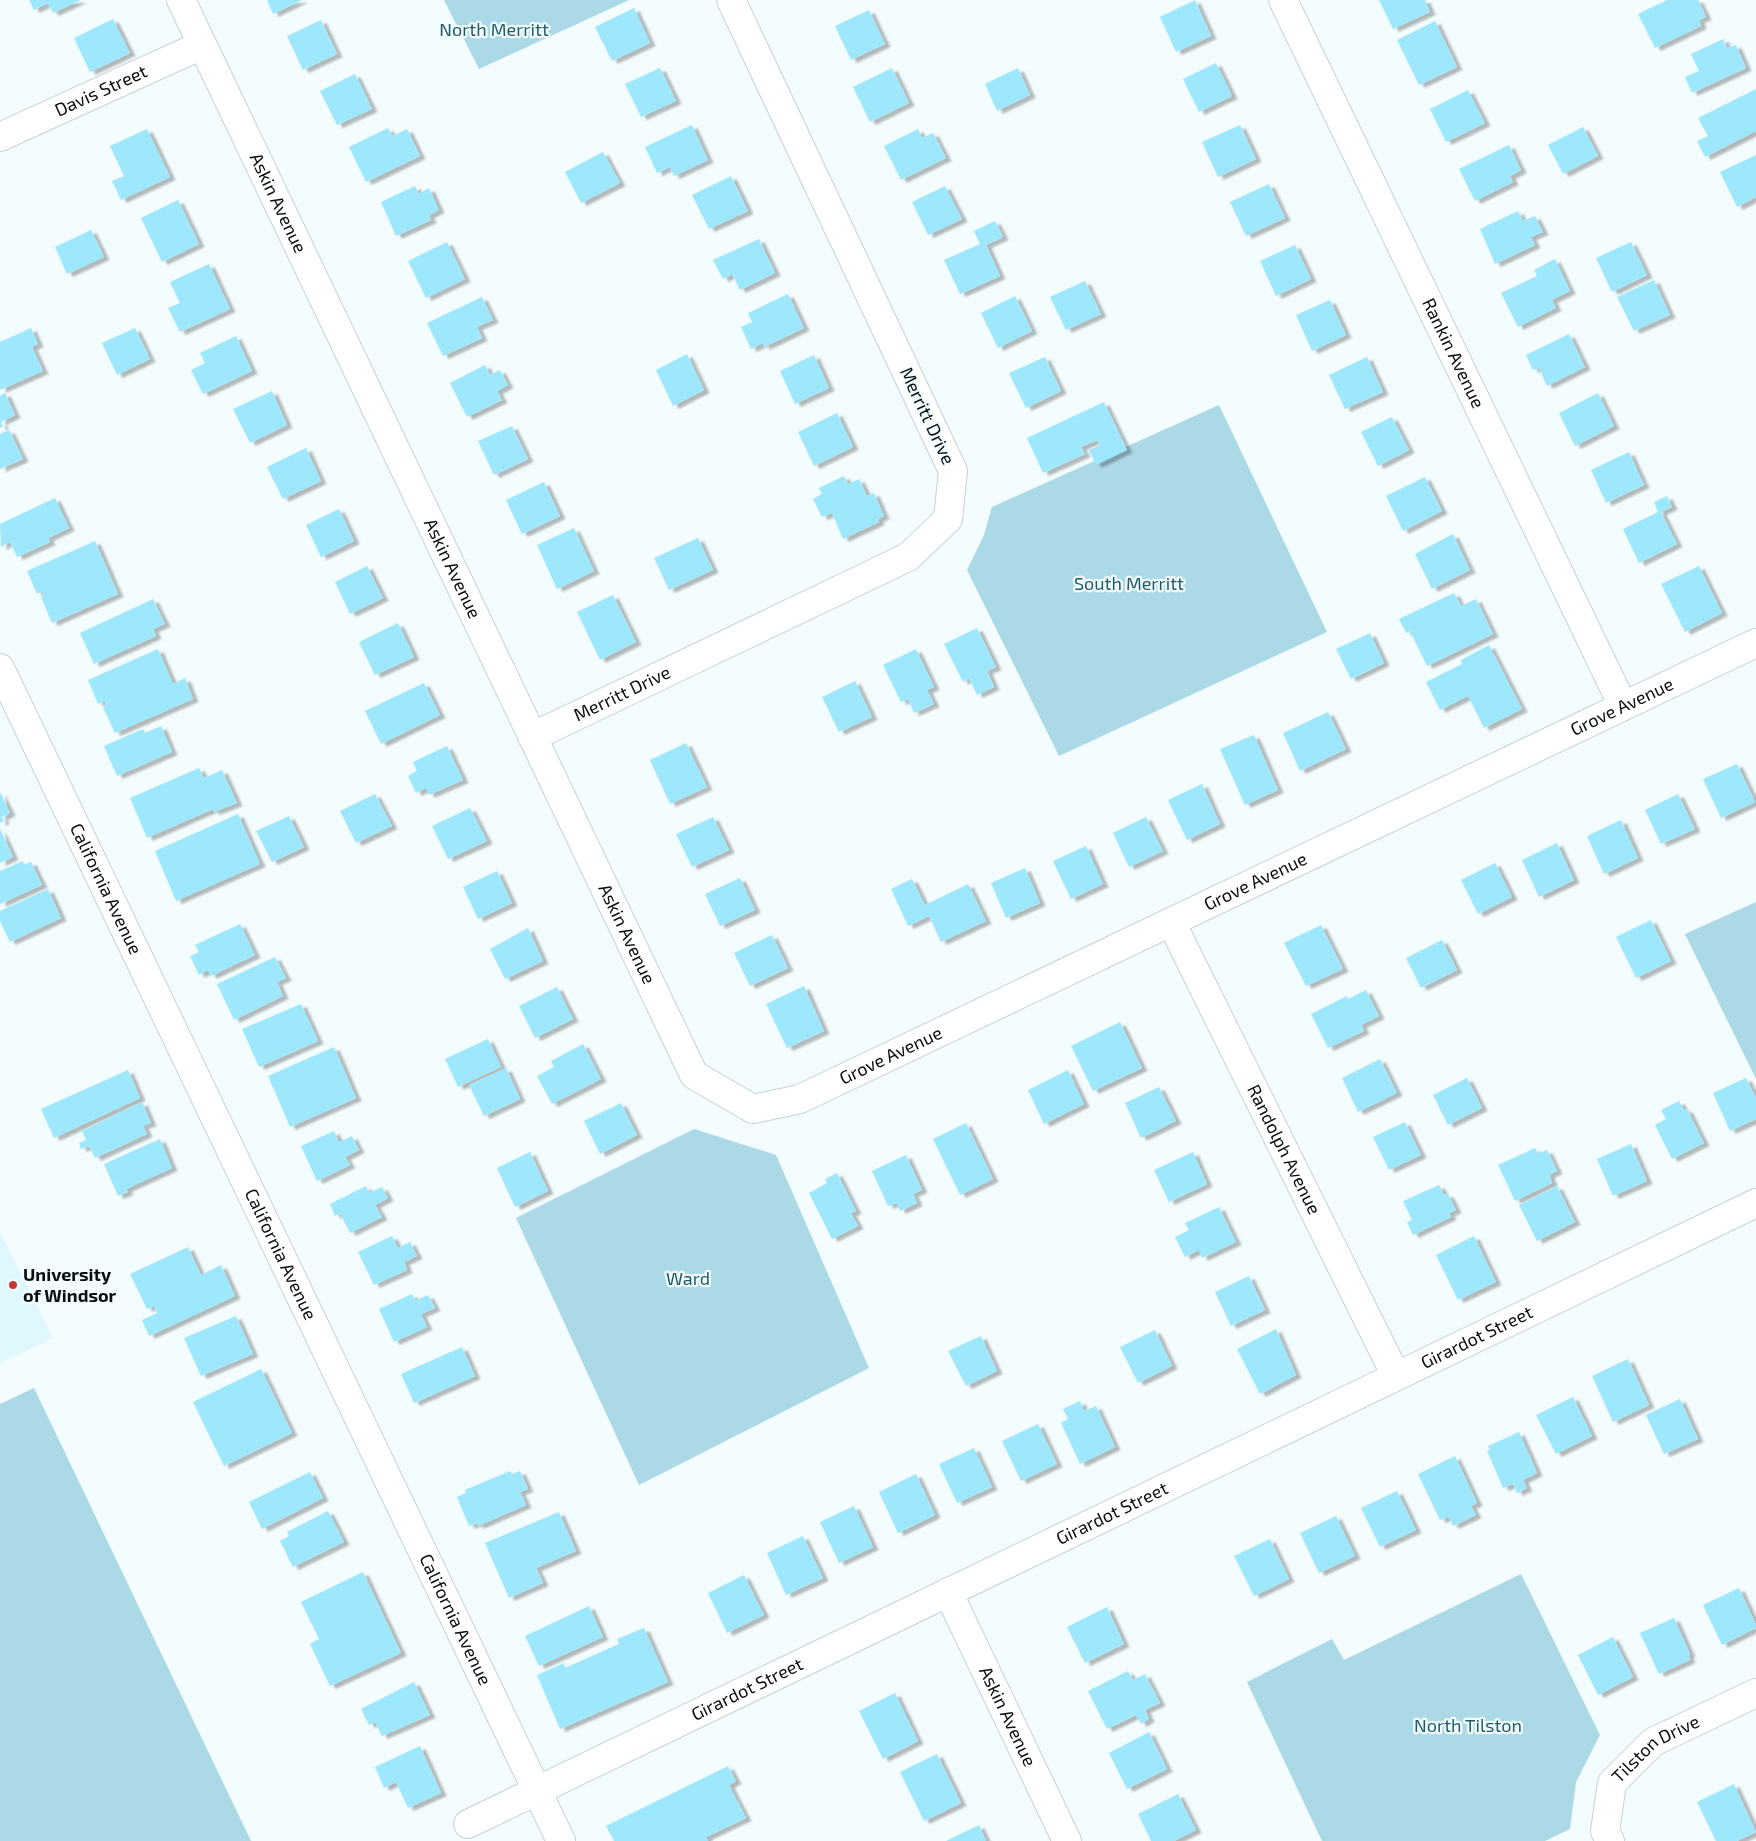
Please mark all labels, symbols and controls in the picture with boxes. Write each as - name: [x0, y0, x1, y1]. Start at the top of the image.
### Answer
- park label: North Merritt: [439, 18, 549, 40]
- street label: Davis Street: [51, 59, 150, 121]
- street label: Askin Avenue: [246, 149, 312, 256]
- street label: Rankin Avenue: [1418, 294, 1490, 411]
- street label: Merritt Drive: [896, 363, 960, 468]
- street label: Askin Avenue: [420, 514, 487, 622]
- park label: South Merritt: [1074, 572, 1184, 594]
- street label: Merritt Drive: [570, 660, 674, 725]
- street label: Grove Avenue: [1567, 672, 1677, 740]
- street label: California Avenue: [66, 819, 147, 958]
- street label: Grove Avenue: [1200, 847, 1310, 915]
- street label: Askin Avenue: [594, 880, 661, 987]
- street label: Grove Avenue: [835, 1021, 946, 1089]
- street label: Randolph Avenue: [1243, 1081, 1326, 1218]
- street label: California Avenue: [241, 1185, 322, 1323]
- place label: University of Windsor: [23, 1263, 117, 1306]
- park label: Ward: [666, 1267, 710, 1289]
- marker: University of Windsor: [7, 1279, 19, 1291]
- street label: Girardot Street: [1417, 1300, 1536, 1373]
- street label: Girardot Street: [1052, 1476, 1171, 1549]
- street label: California Avenue: [415, 1550, 497, 1689]
- street label: Girardot Street: [687, 1652, 806, 1725]
- street label: Askin Avenue: [975, 1662, 1042, 1770]
- street label: Tilston Drive: [1607, 1710, 1703, 1787]
- park label: North Tilston: [1414, 1714, 1522, 1736]

